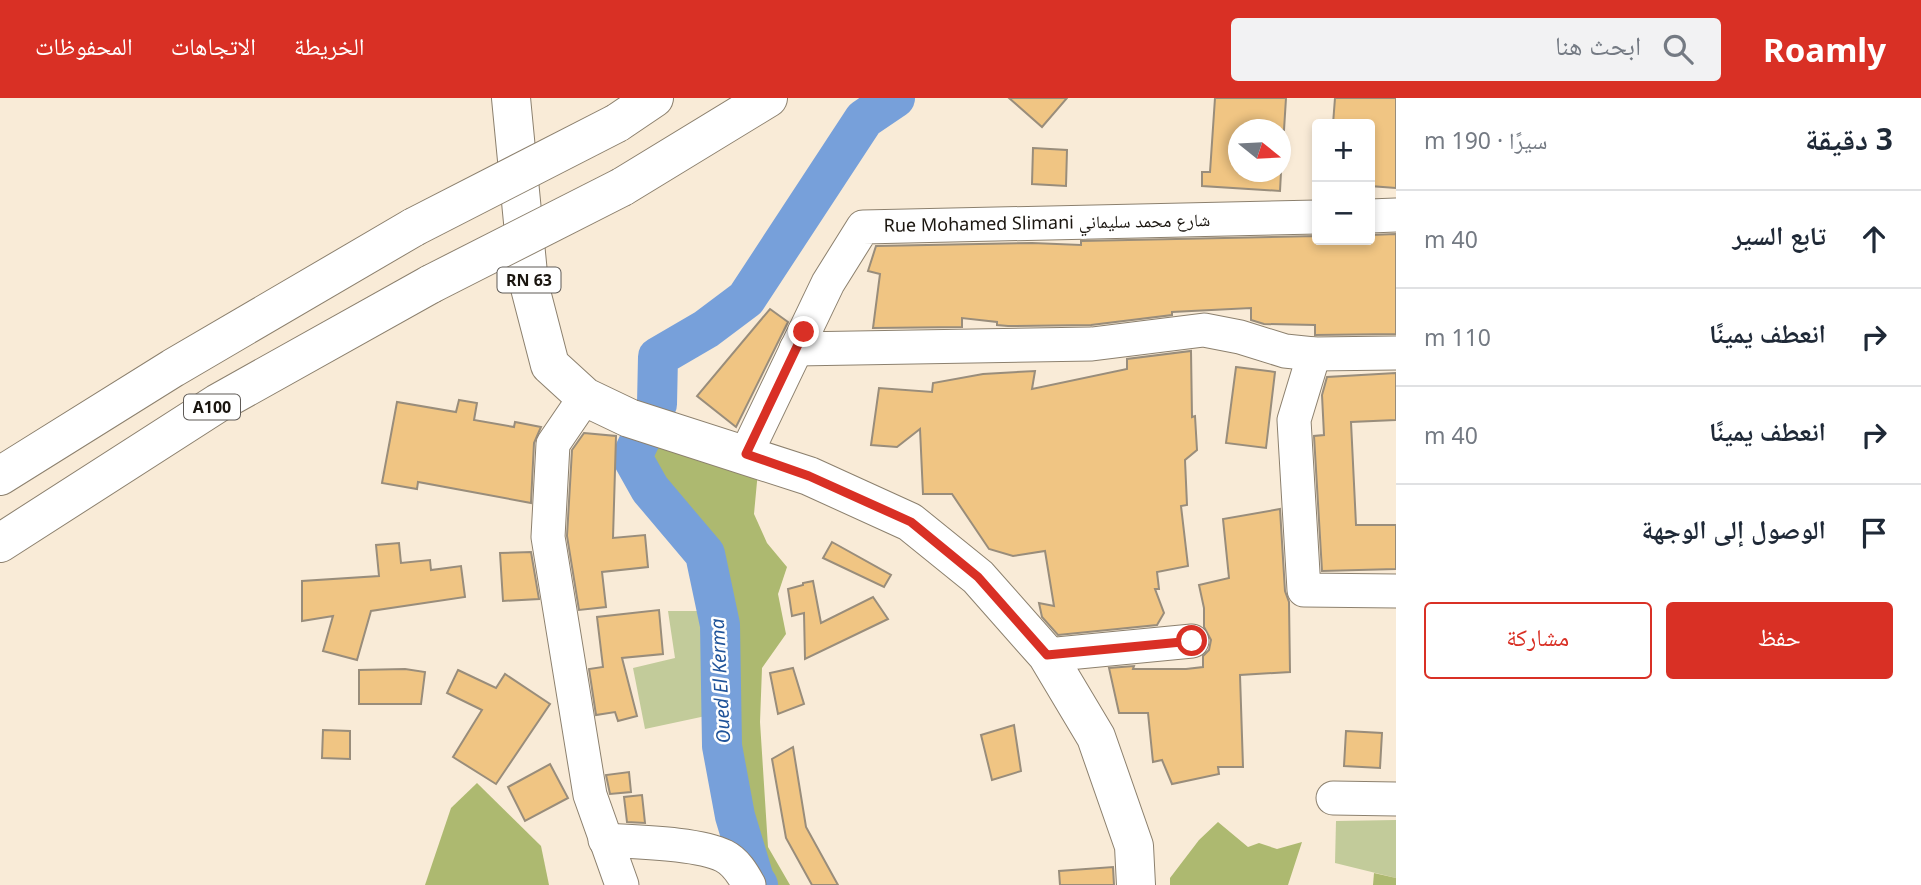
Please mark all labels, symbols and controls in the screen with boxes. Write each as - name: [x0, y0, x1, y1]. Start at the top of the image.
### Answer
- search box: [1231, 18, 1721, 81]
- text: ابحث هنا: [1555, 27, 1641, 63]
- text: Roamly: [1763, 27, 1886, 72]
- text: المحفوظات: [35, 29, 133, 62]
- text: الاتجاهات: [171, 29, 256, 62]
- text: الخريطة: [294, 29, 365, 62]
- icon: search: [1659, 30, 1697, 68]
- text: 3 دقيقة: [1805, 118, 1893, 159]
- north arrow: [1228, 119, 1291, 182]
- map controls: [1312, 119, 1375, 245]
- button: +: [1312, 119, 1375, 182]
- text: سيرًا · 190 m: [1424, 124, 1547, 156]
- button: −: [1312, 182, 1375, 245]
- street label: Rue Mohamed Slimani شارع محمد سليماني: [883, 207, 1211, 240]
- text: تابع السير: [1733, 217, 1826, 253]
- icon: ahead: [1855, 220, 1893, 258]
- text: 40 m: [1424, 223, 1478, 255]
- road number: RN 63: [498, 268, 560, 292]
- text: انعطف يمينًا: [1709, 315, 1826, 351]
- route end: [788, 316, 819, 347]
- icon: right: [1855, 318, 1893, 356]
- text: 110 m: [1424, 321, 1491, 353]
- road number: A100: [184, 394, 240, 420]
- text: انعطف يمينًا: [1709, 413, 1826, 449]
- icon: right: [1855, 416, 1893, 454]
- text: 40 m: [1424, 419, 1478, 451]
- text: الوصول إلى الوجهة: [1642, 511, 1826, 547]
- icon: arrive: [1855, 514, 1893, 552]
- button: مشاركة: [1424, 602, 1652, 679]
- button: حفظ: [1666, 602, 1893, 679]
- water label: Oued El Kerma: [704, 618, 736, 744]
- route start: [1176, 625, 1207, 656]

